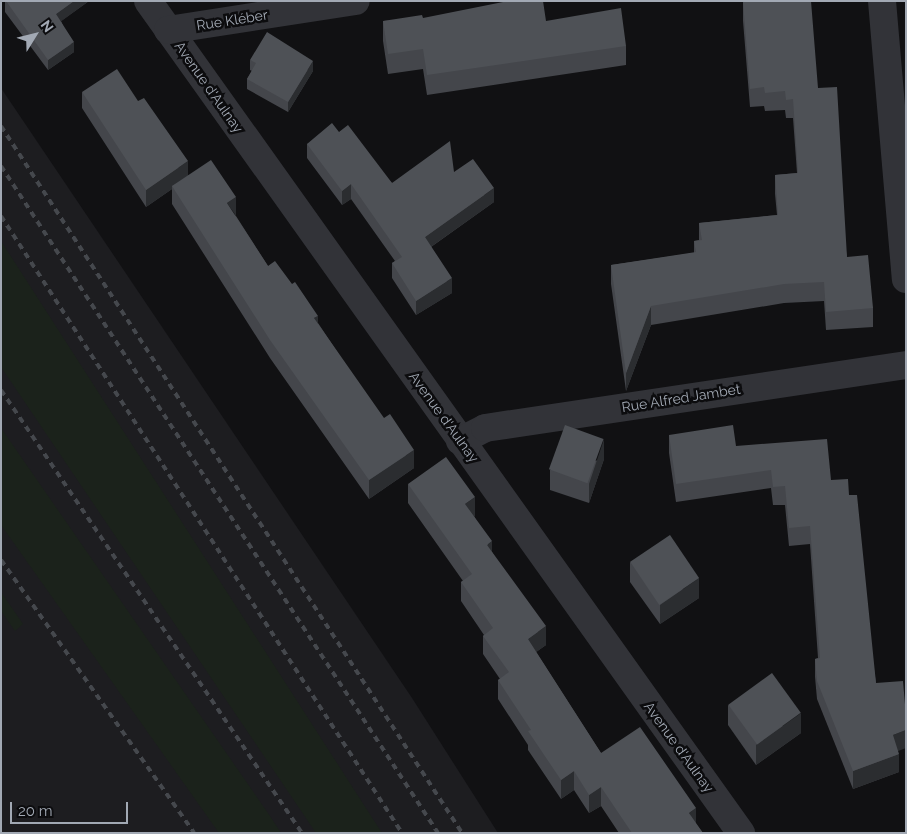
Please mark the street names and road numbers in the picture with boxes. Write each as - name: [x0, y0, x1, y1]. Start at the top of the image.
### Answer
- street label: Rue Kléber: [195, 6, 269, 34]
- street label: Avenue d'Aulnay: [171, 38, 247, 136]
- street label: Avenue d'Aulnay: [406, 368, 482, 466]
- street label: Rue Alfred Jambet: [620, 380, 742, 416]
- street label: Avenue d'Aulnay: [641, 698, 717, 796]

